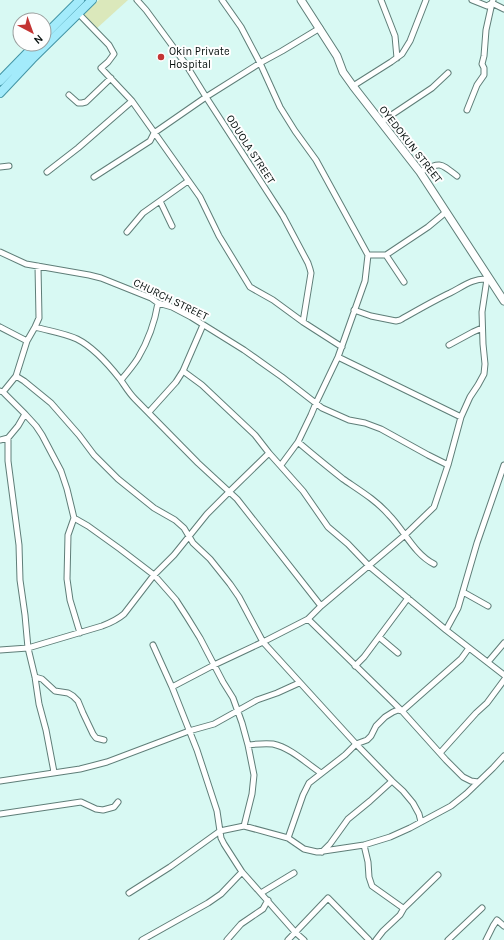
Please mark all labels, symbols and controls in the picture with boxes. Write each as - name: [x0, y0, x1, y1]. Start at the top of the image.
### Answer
- north arrow: [12, 12, 52, 52]
- text: N: [31, 32, 45, 47]
- place label: Okin Private Hospital: [169, 45, 230, 71]
- marker: Okin Private Hospital: [156, 52, 166, 62]
- street label: OYEDOKUN STREET: [376, 103, 445, 186]
- street label: ODUOLA STREET: [223, 112, 278, 187]
- street label: CHURCH STREET: [131, 276, 211, 323]

